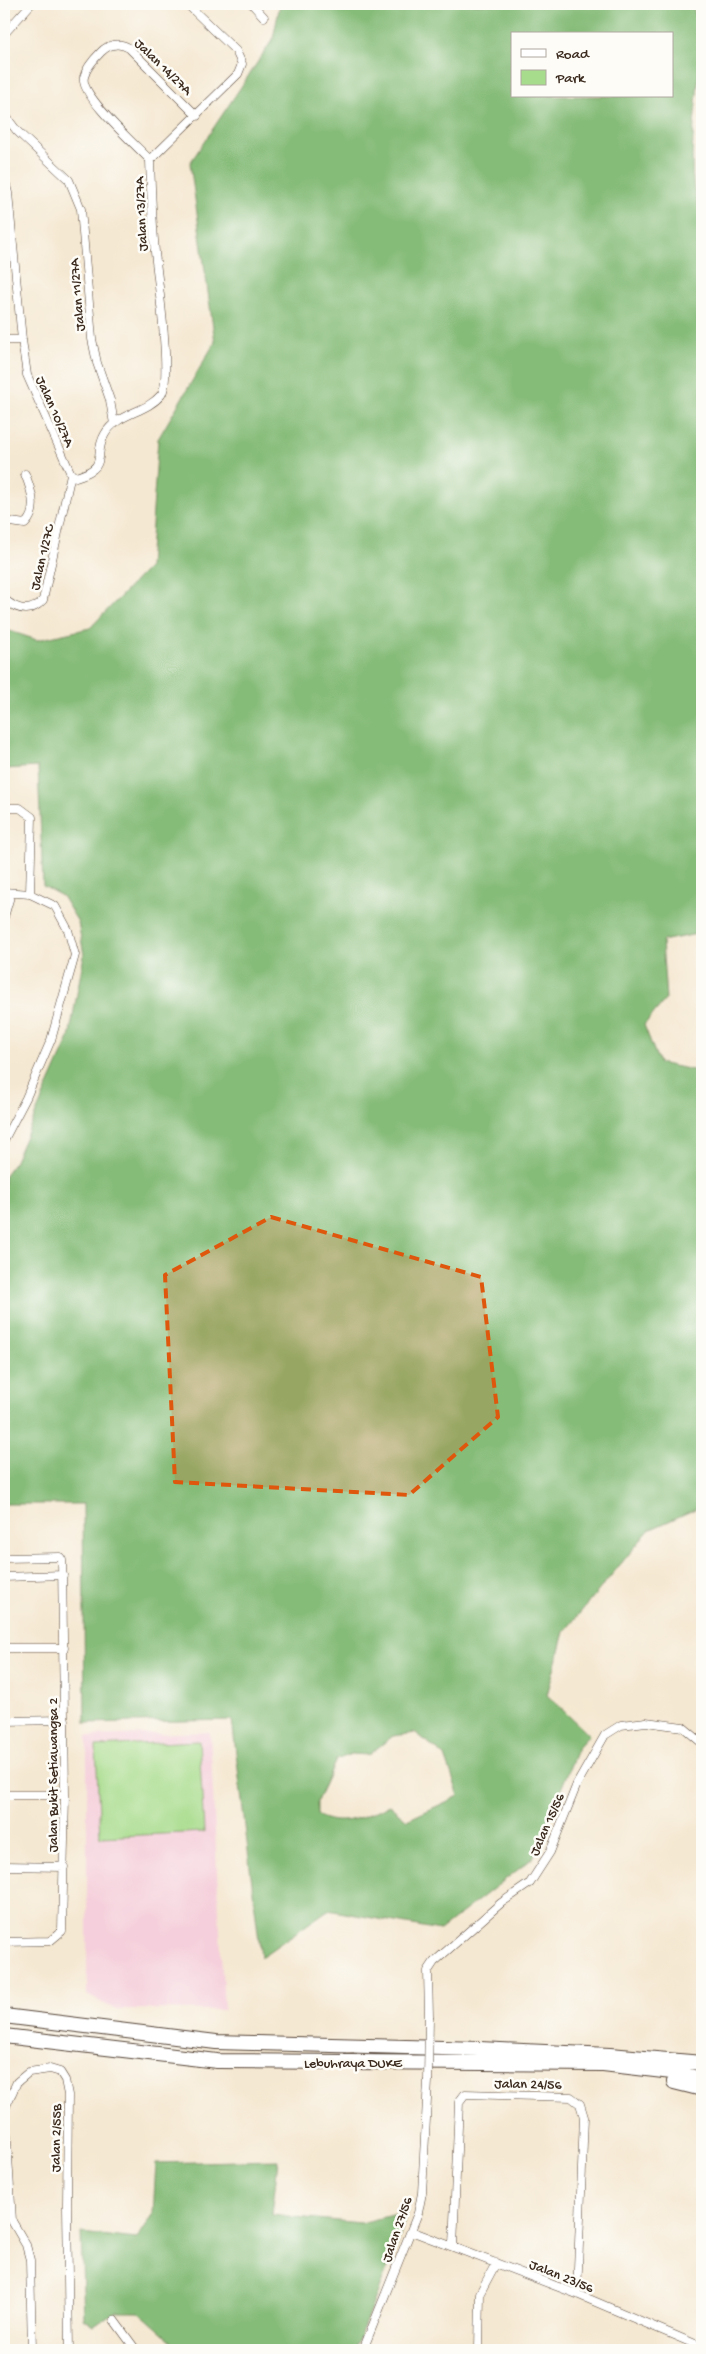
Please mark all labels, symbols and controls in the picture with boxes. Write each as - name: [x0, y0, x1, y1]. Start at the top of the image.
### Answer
- legend: [511, 32, 674, 98]
- street label: Jalan 14/27A: [130, 36, 195, 100]
- text: Road: [556, 46, 590, 64]
- text: Park: [555, 70, 586, 88]
- street label: Jalan 13/27A: [132, 175, 153, 252]
- street label: Jalan 11/27A: [67, 257, 90, 332]
- street label: Jalan 10/27A: [31, 374, 77, 451]
- street label: Jalan 1/27C: [28, 522, 60, 592]
- street label: Jalan Bukit Setiawangsa 2: [46, 1698, 63, 1852]
- street label: Jalan 15/56: [527, 1790, 570, 1859]
- street label: Lebuhraya DUKE: [304, 2056, 403, 2073]
- street label: Jalan 24/56: [494, 2076, 563, 2095]
- street label: Jalan 2/55B: [48, 2103, 67, 2172]
- street label: Jalan 27/56: [379, 2194, 418, 2265]
- street label: Jalan 23/56: [526, 2257, 597, 2298]

